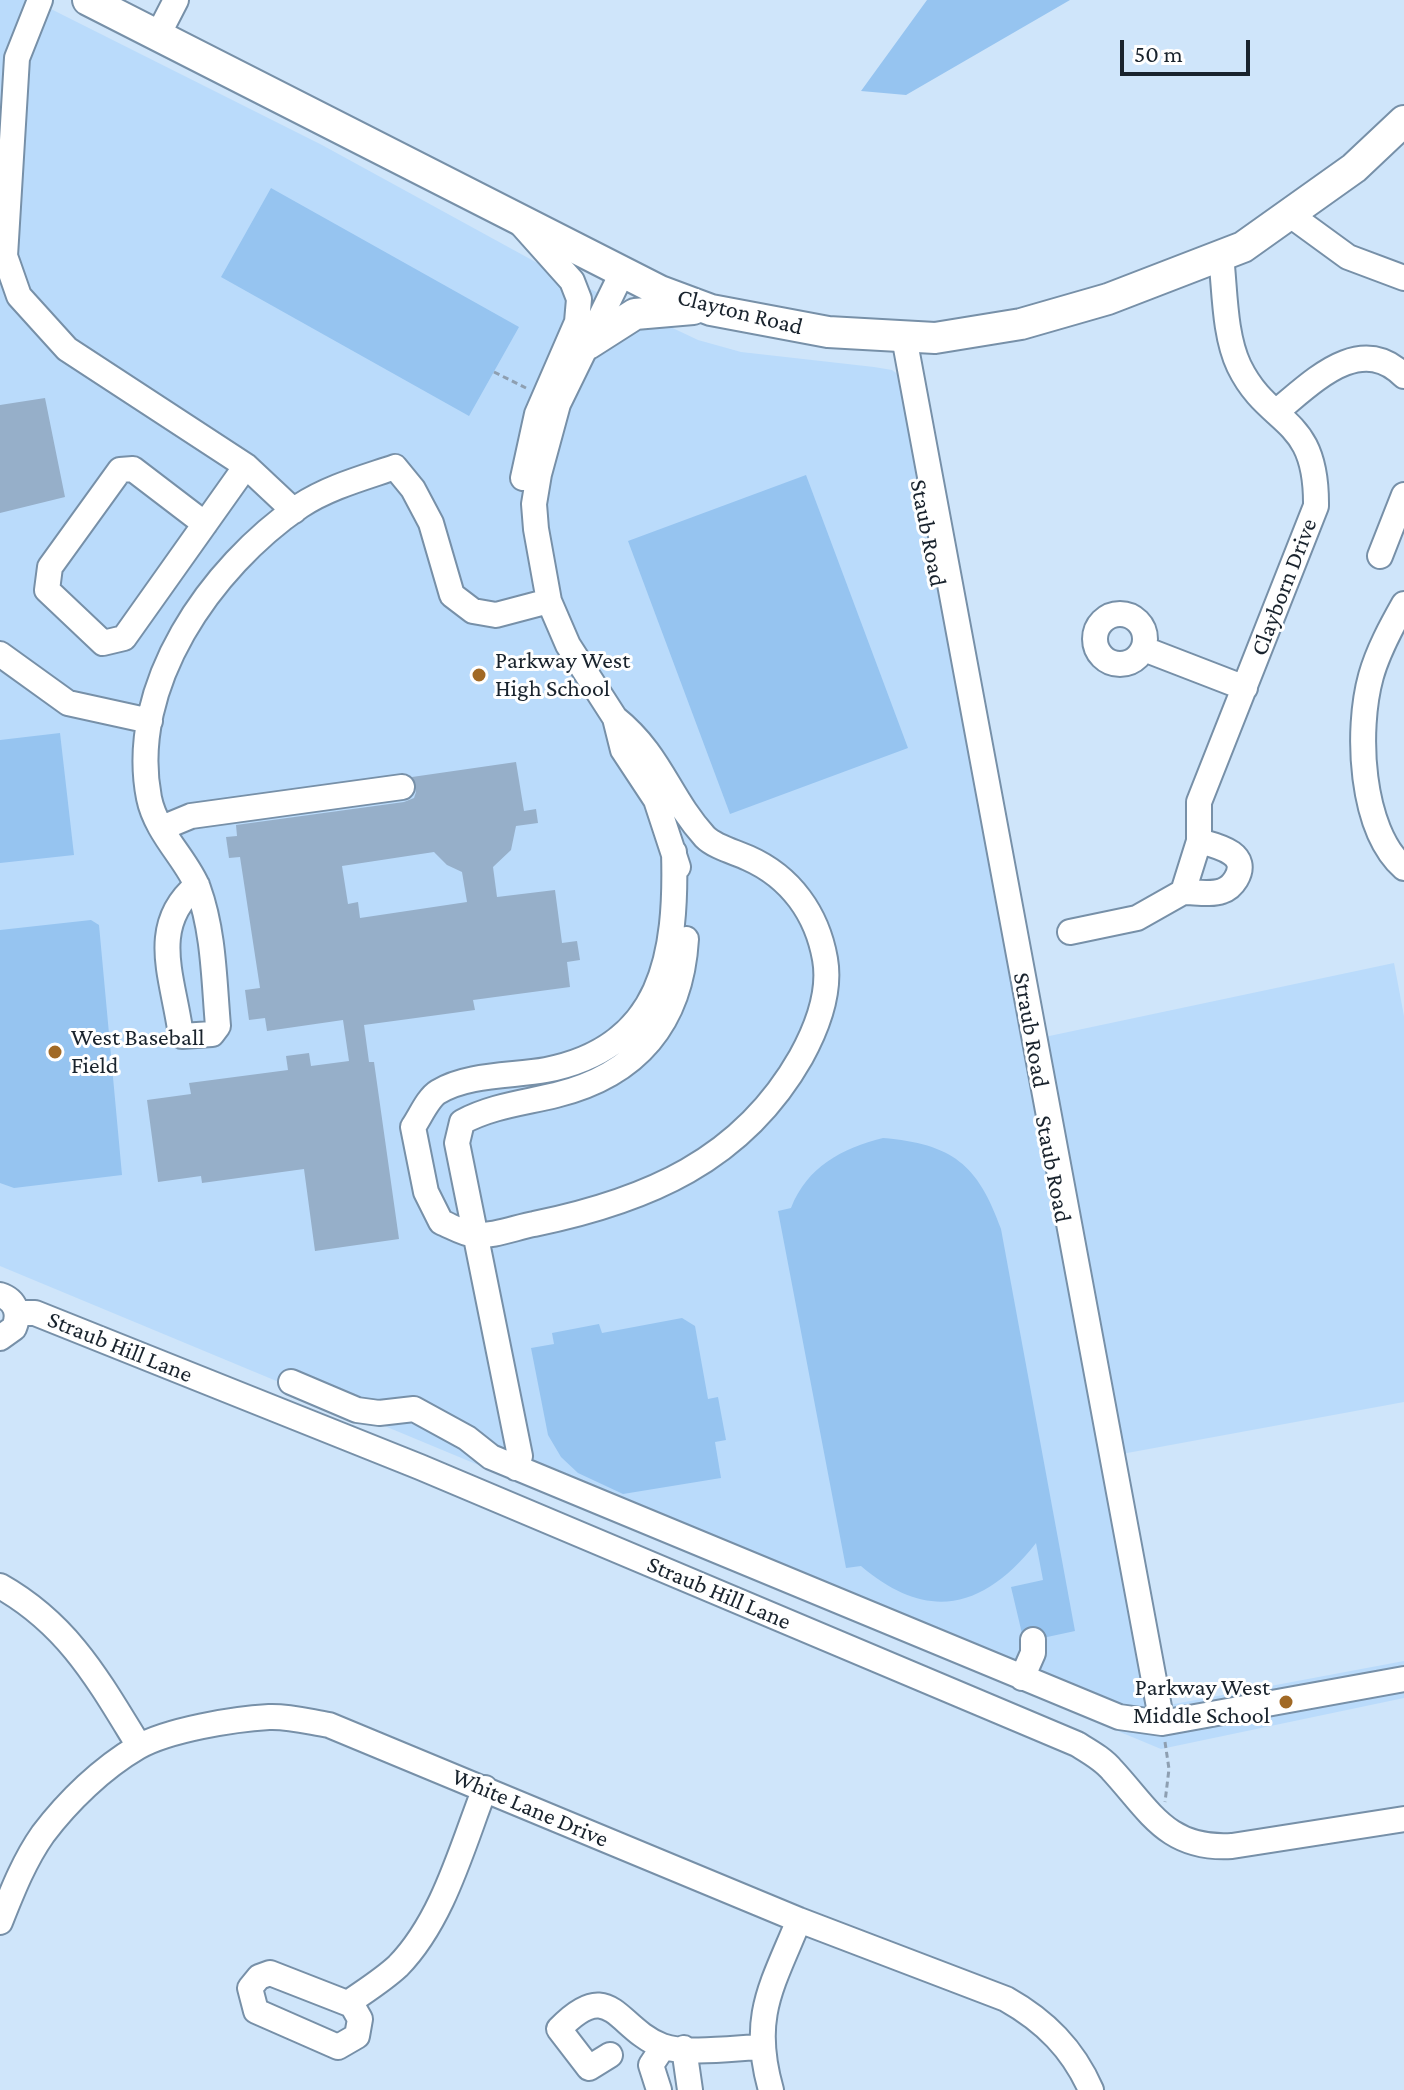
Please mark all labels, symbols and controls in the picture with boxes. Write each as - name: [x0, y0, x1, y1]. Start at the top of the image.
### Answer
- scale bar: [1124, 24, 1254, 74]
- text: 50 m: [1134, 40, 1183, 67]
- street label: Clayton Road: [674, 283, 806, 341]
- street label: Staub Road: [904, 477, 952, 589]
- street label: Clayborn Drive: [1245, 514, 1323, 660]
- place label: Parkway West High School: [495, 647, 630, 703]
- marker: Parkway West High School: [470, 666, 488, 684]
- street label: Straub Road: [1007, 970, 1055, 1090]
- place label: West Baseball Field: [71, 1024, 205, 1080]
- marker: West Baseball Field: [46, 1043, 64, 1061]
- street label: Staub Road: [1029, 1113, 1077, 1225]
- street label: Straub Hill Lane: [43, 1305, 197, 1389]
- street label: Straub Hill Lane: [643, 1550, 795, 1636]
- place label: Parkway West Middle School: [1133, 1674, 1270, 1730]
- marker: Parkway West Middle School: [1277, 1693, 1295, 1711]
- street label: White Lane Drive: [447, 1762, 613, 1854]

